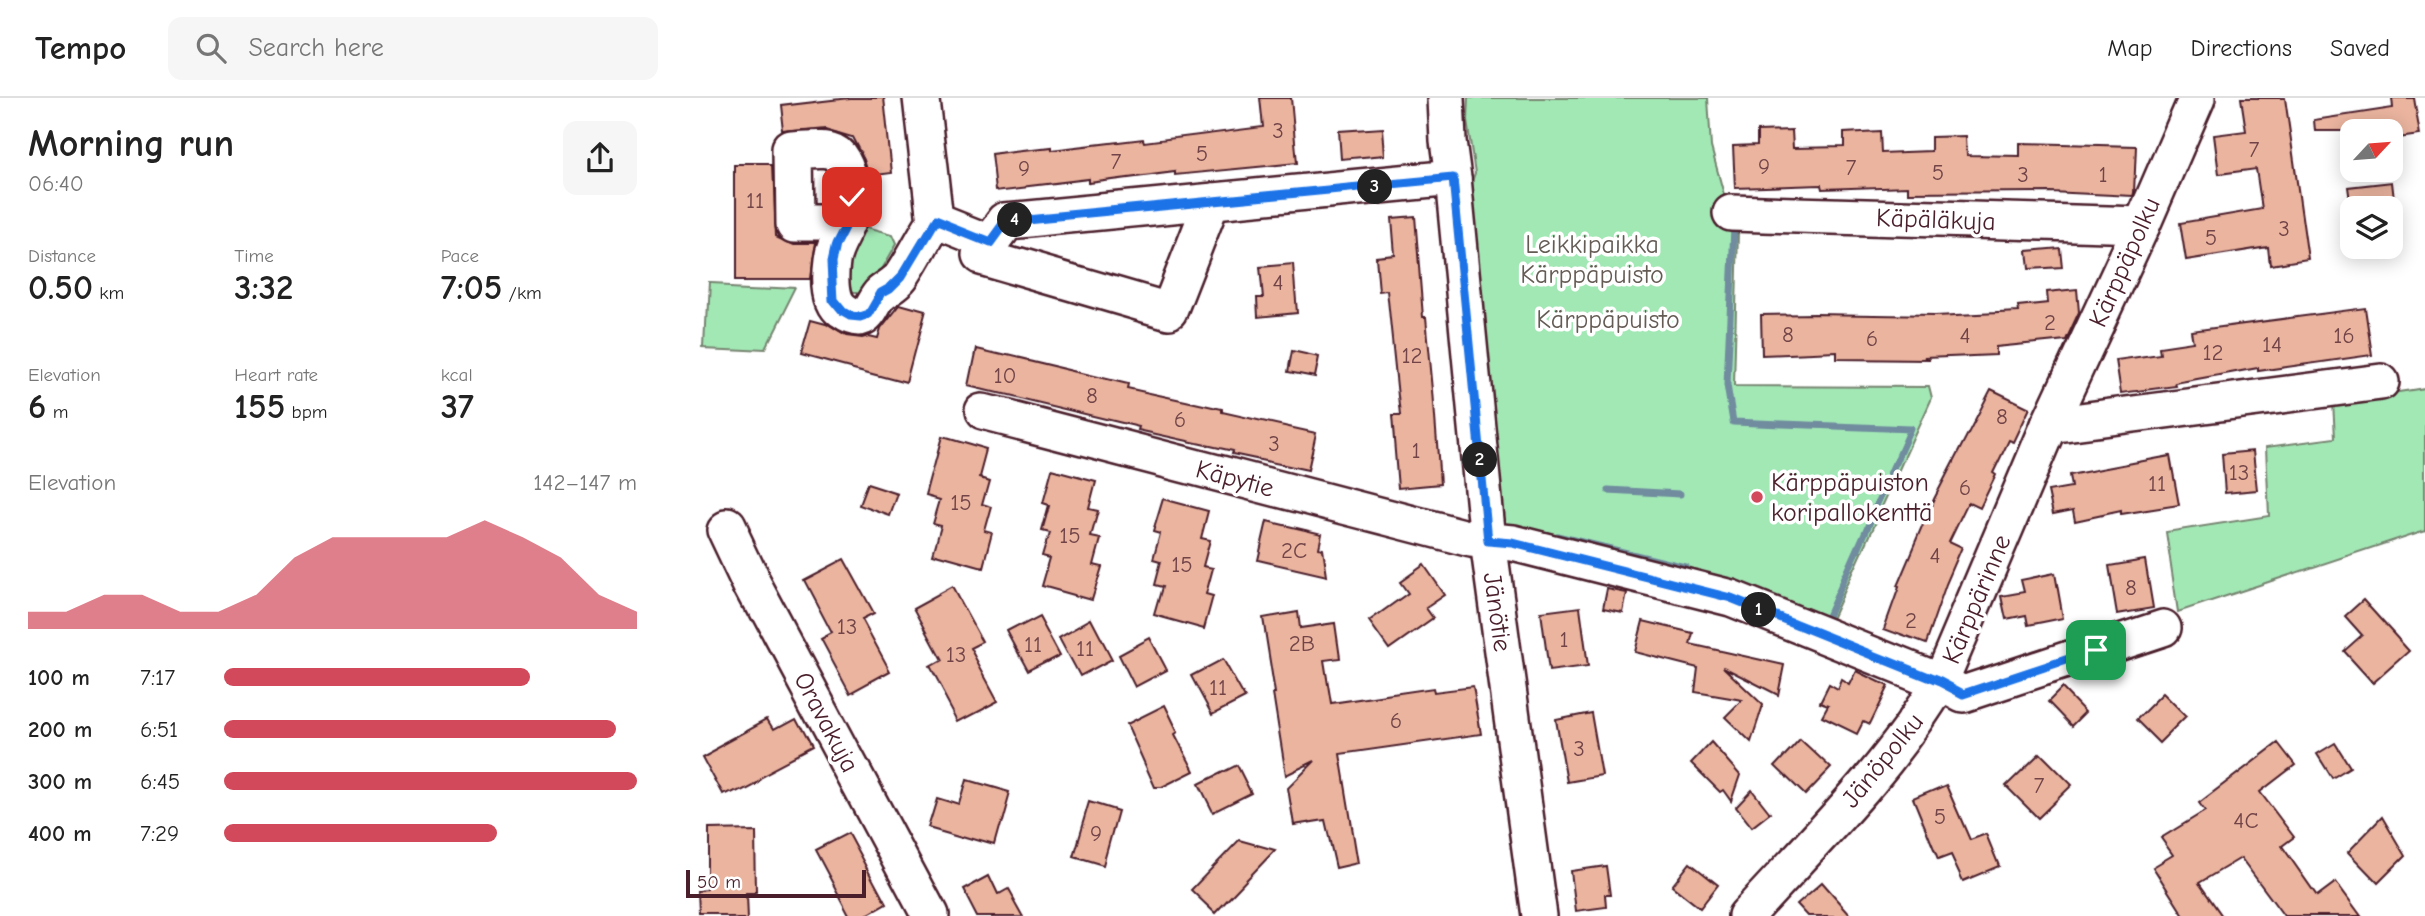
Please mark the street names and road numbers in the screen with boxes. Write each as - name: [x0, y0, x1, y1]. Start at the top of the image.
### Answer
- street label: Kärppäpolku: [2083, 193, 2167, 332]
- street label: Käpäläkuja: [1876, 203, 1996, 237]
- street label: Käpytie: [1192, 454, 1277, 504]
- street label: Kärppärinne: [1936, 530, 2018, 668]
- street label: Jänötie: [1477, 571, 1517, 654]
- street label: Oravakuja: [787, 667, 865, 778]
- street label: Jänöpolku: [1836, 707, 1930, 814]

